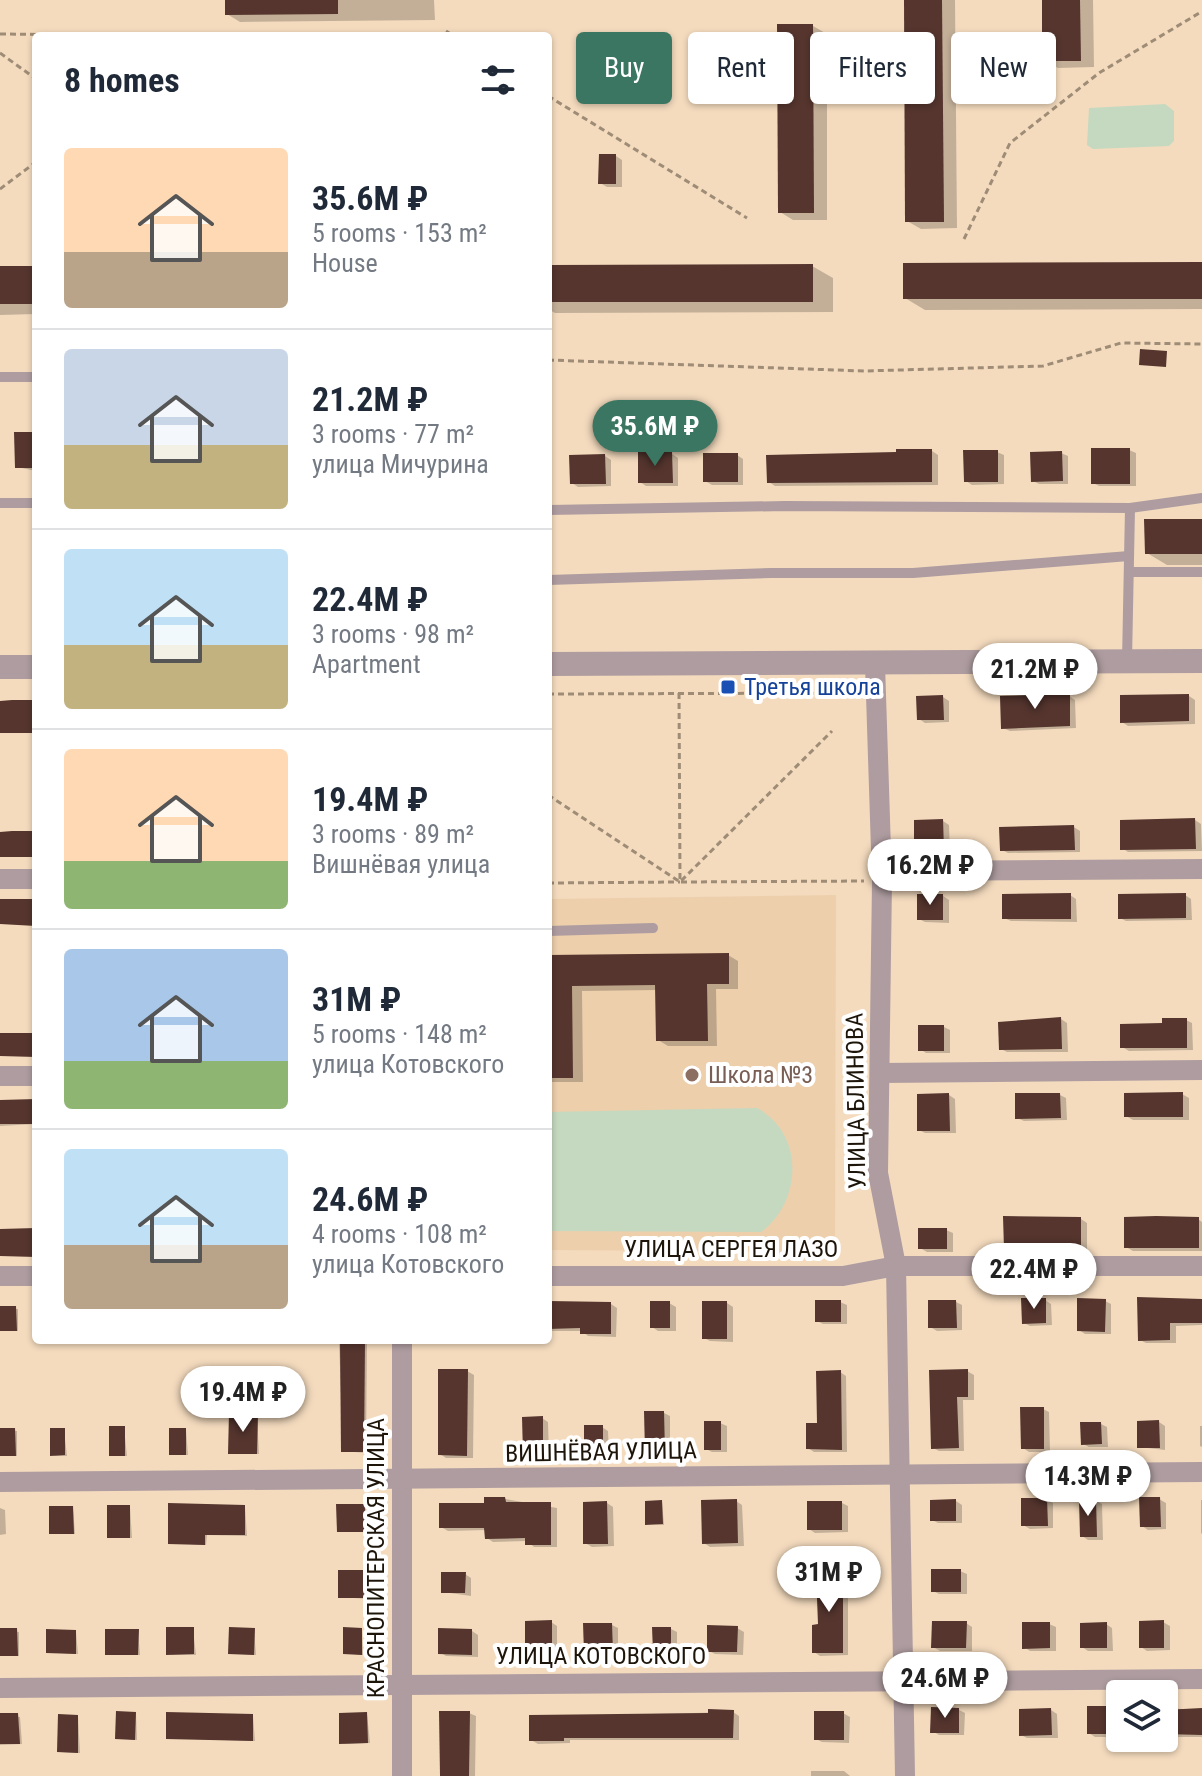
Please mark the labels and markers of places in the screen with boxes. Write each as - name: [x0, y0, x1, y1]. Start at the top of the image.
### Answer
- pin: 35.6M ₽: [581, 400, 729, 468]
- pin: 21.2M ₽: [961, 643, 1109, 711]
- place label: Третья школа: [744, 673, 881, 701]
- marker: Третья школа: [719, 678, 737, 696]
- pin: 16.2M ₽: [856, 839, 1004, 907]
- place label: Школа №3: [708, 1061, 813, 1089]
- marker: Школа №3: [683, 1066, 701, 1084]
- pin: 22.4M ₽: [960, 1243, 1108, 1311]
- pin: 19.4M ₽: [169, 1366, 317, 1434]
- pin: 14.3M ₽: [1014, 1450, 1162, 1518]
- pin: 31M ₽: [773, 1546, 885, 1614]
- pin: 24.6M ₽: [871, 1652, 1019, 1720]

